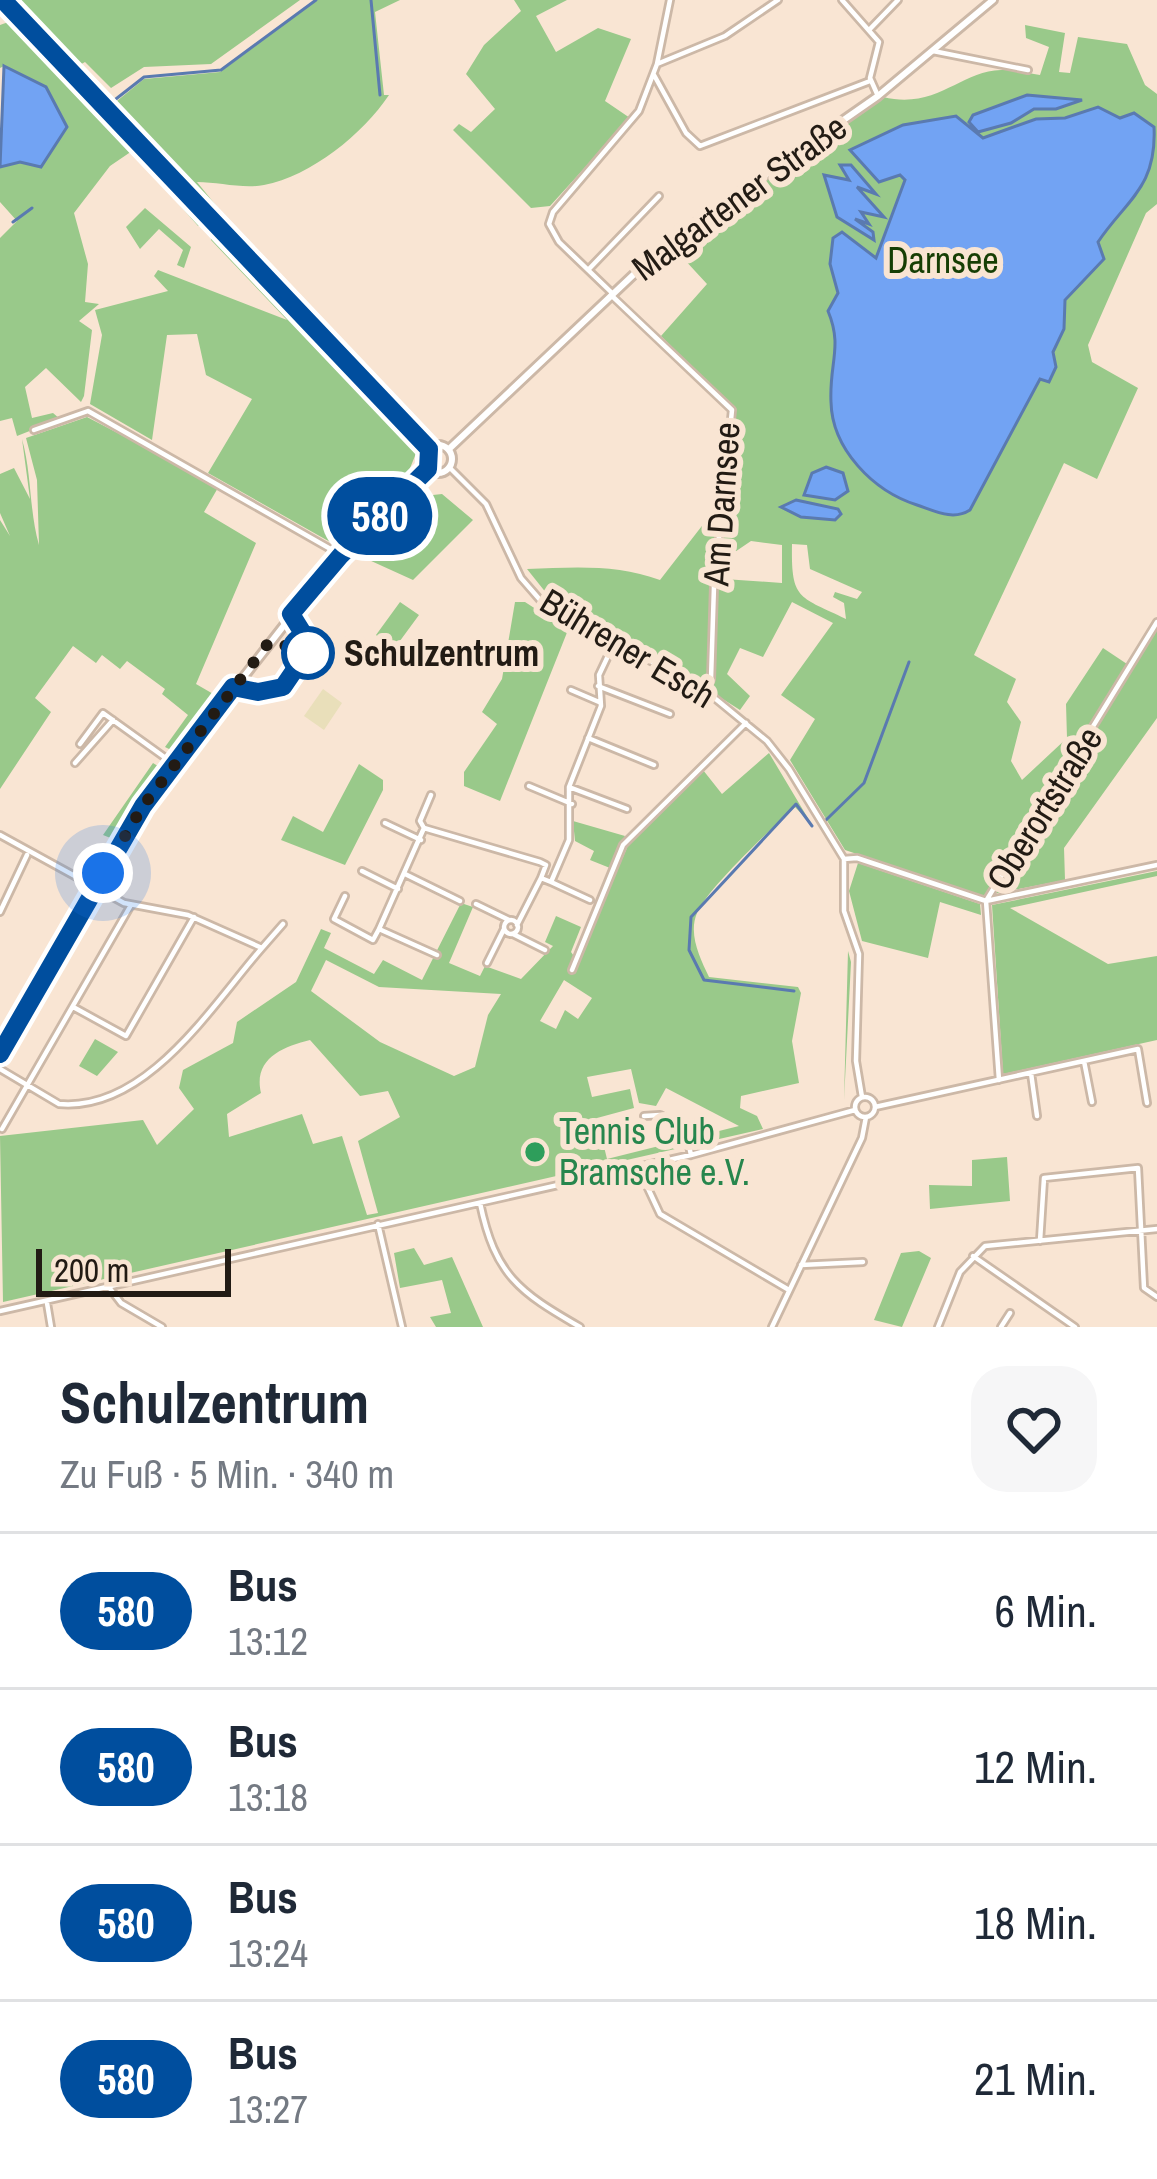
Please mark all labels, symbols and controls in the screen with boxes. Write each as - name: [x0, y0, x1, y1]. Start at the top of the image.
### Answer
- street label: Malgartener Straße: [622, 103, 856, 291]
- park label: Darnsee: [887, 236, 999, 284]
- street label: Am Darnsee: [691, 420, 751, 589]
- line badge: 580: [311, 477, 449, 555]
- text: 580: [351, 488, 409, 544]
- street label: Bührener Esch: [532, 577, 724, 719]
- marker: Schulzentrum: [283, 628, 333, 678]
- place label: Schulzentrum: [344, 629, 539, 677]
- street label: Oberortstraße: [975, 717, 1113, 899]
- your location: [73, 843, 133, 903]
- place label: Tennis Club Bramsche e.V.: [559, 1107, 750, 1196]
- marker: Tennis Club Bramsche e.V.: [522, 1139, 548, 1165]
- scale bar: [36, 1243, 231, 1296]
- text: 200 m: [54, 1248, 129, 1292]
- text: Schulzentrum: [60, 1364, 369, 1441]
- button: heart: [971, 1366, 1097, 1492]
- text: Zu Fuß · 5 Min. · 340 m: [60, 1448, 394, 1500]
- text: Bus: [228, 1554, 298, 1615]
- text: 6 Min.: [994, 1580, 1097, 1641]
- text: 580: [97, 1583, 155, 1639]
- text: 13:12: [228, 1615, 308, 1667]
- text: Bus: [228, 1710, 298, 1771]
- text: 12 Min.: [974, 1736, 1097, 1797]
- text: 580: [97, 1739, 155, 1795]
- text: 13:18: [228, 1771, 308, 1823]
- text: Bus: [228, 1866, 298, 1927]
- text: 18 Min.: [974, 1892, 1097, 1953]
- text: 580: [97, 1895, 155, 1951]
- text: 13:24: [228, 1927, 308, 1979]
- text: Bus: [228, 2022, 298, 2083]
- text: 21 Min.: [974, 2048, 1097, 2109]
- text: 580: [97, 2051, 155, 2107]
- text: 13:27: [228, 2083, 308, 2135]

